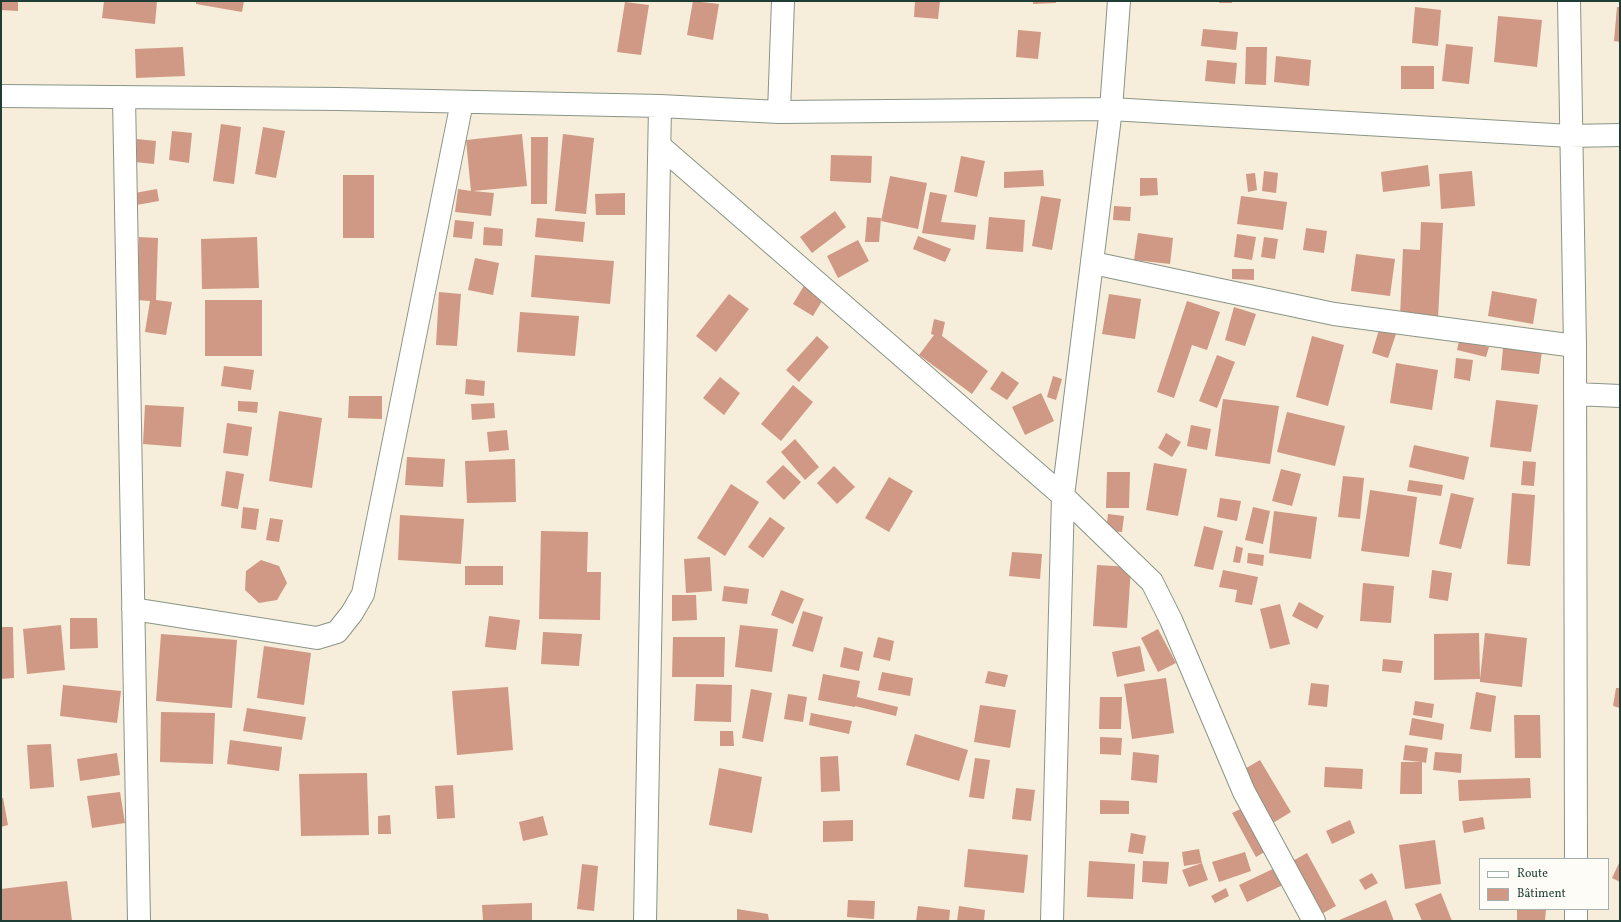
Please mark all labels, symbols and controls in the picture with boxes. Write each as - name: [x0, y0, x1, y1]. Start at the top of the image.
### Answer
- legend: [1479, 858, 1609, 910]
- text: Route: [1517, 866, 1548, 882]
- text: Bâtiment: [1517, 886, 1566, 902]

